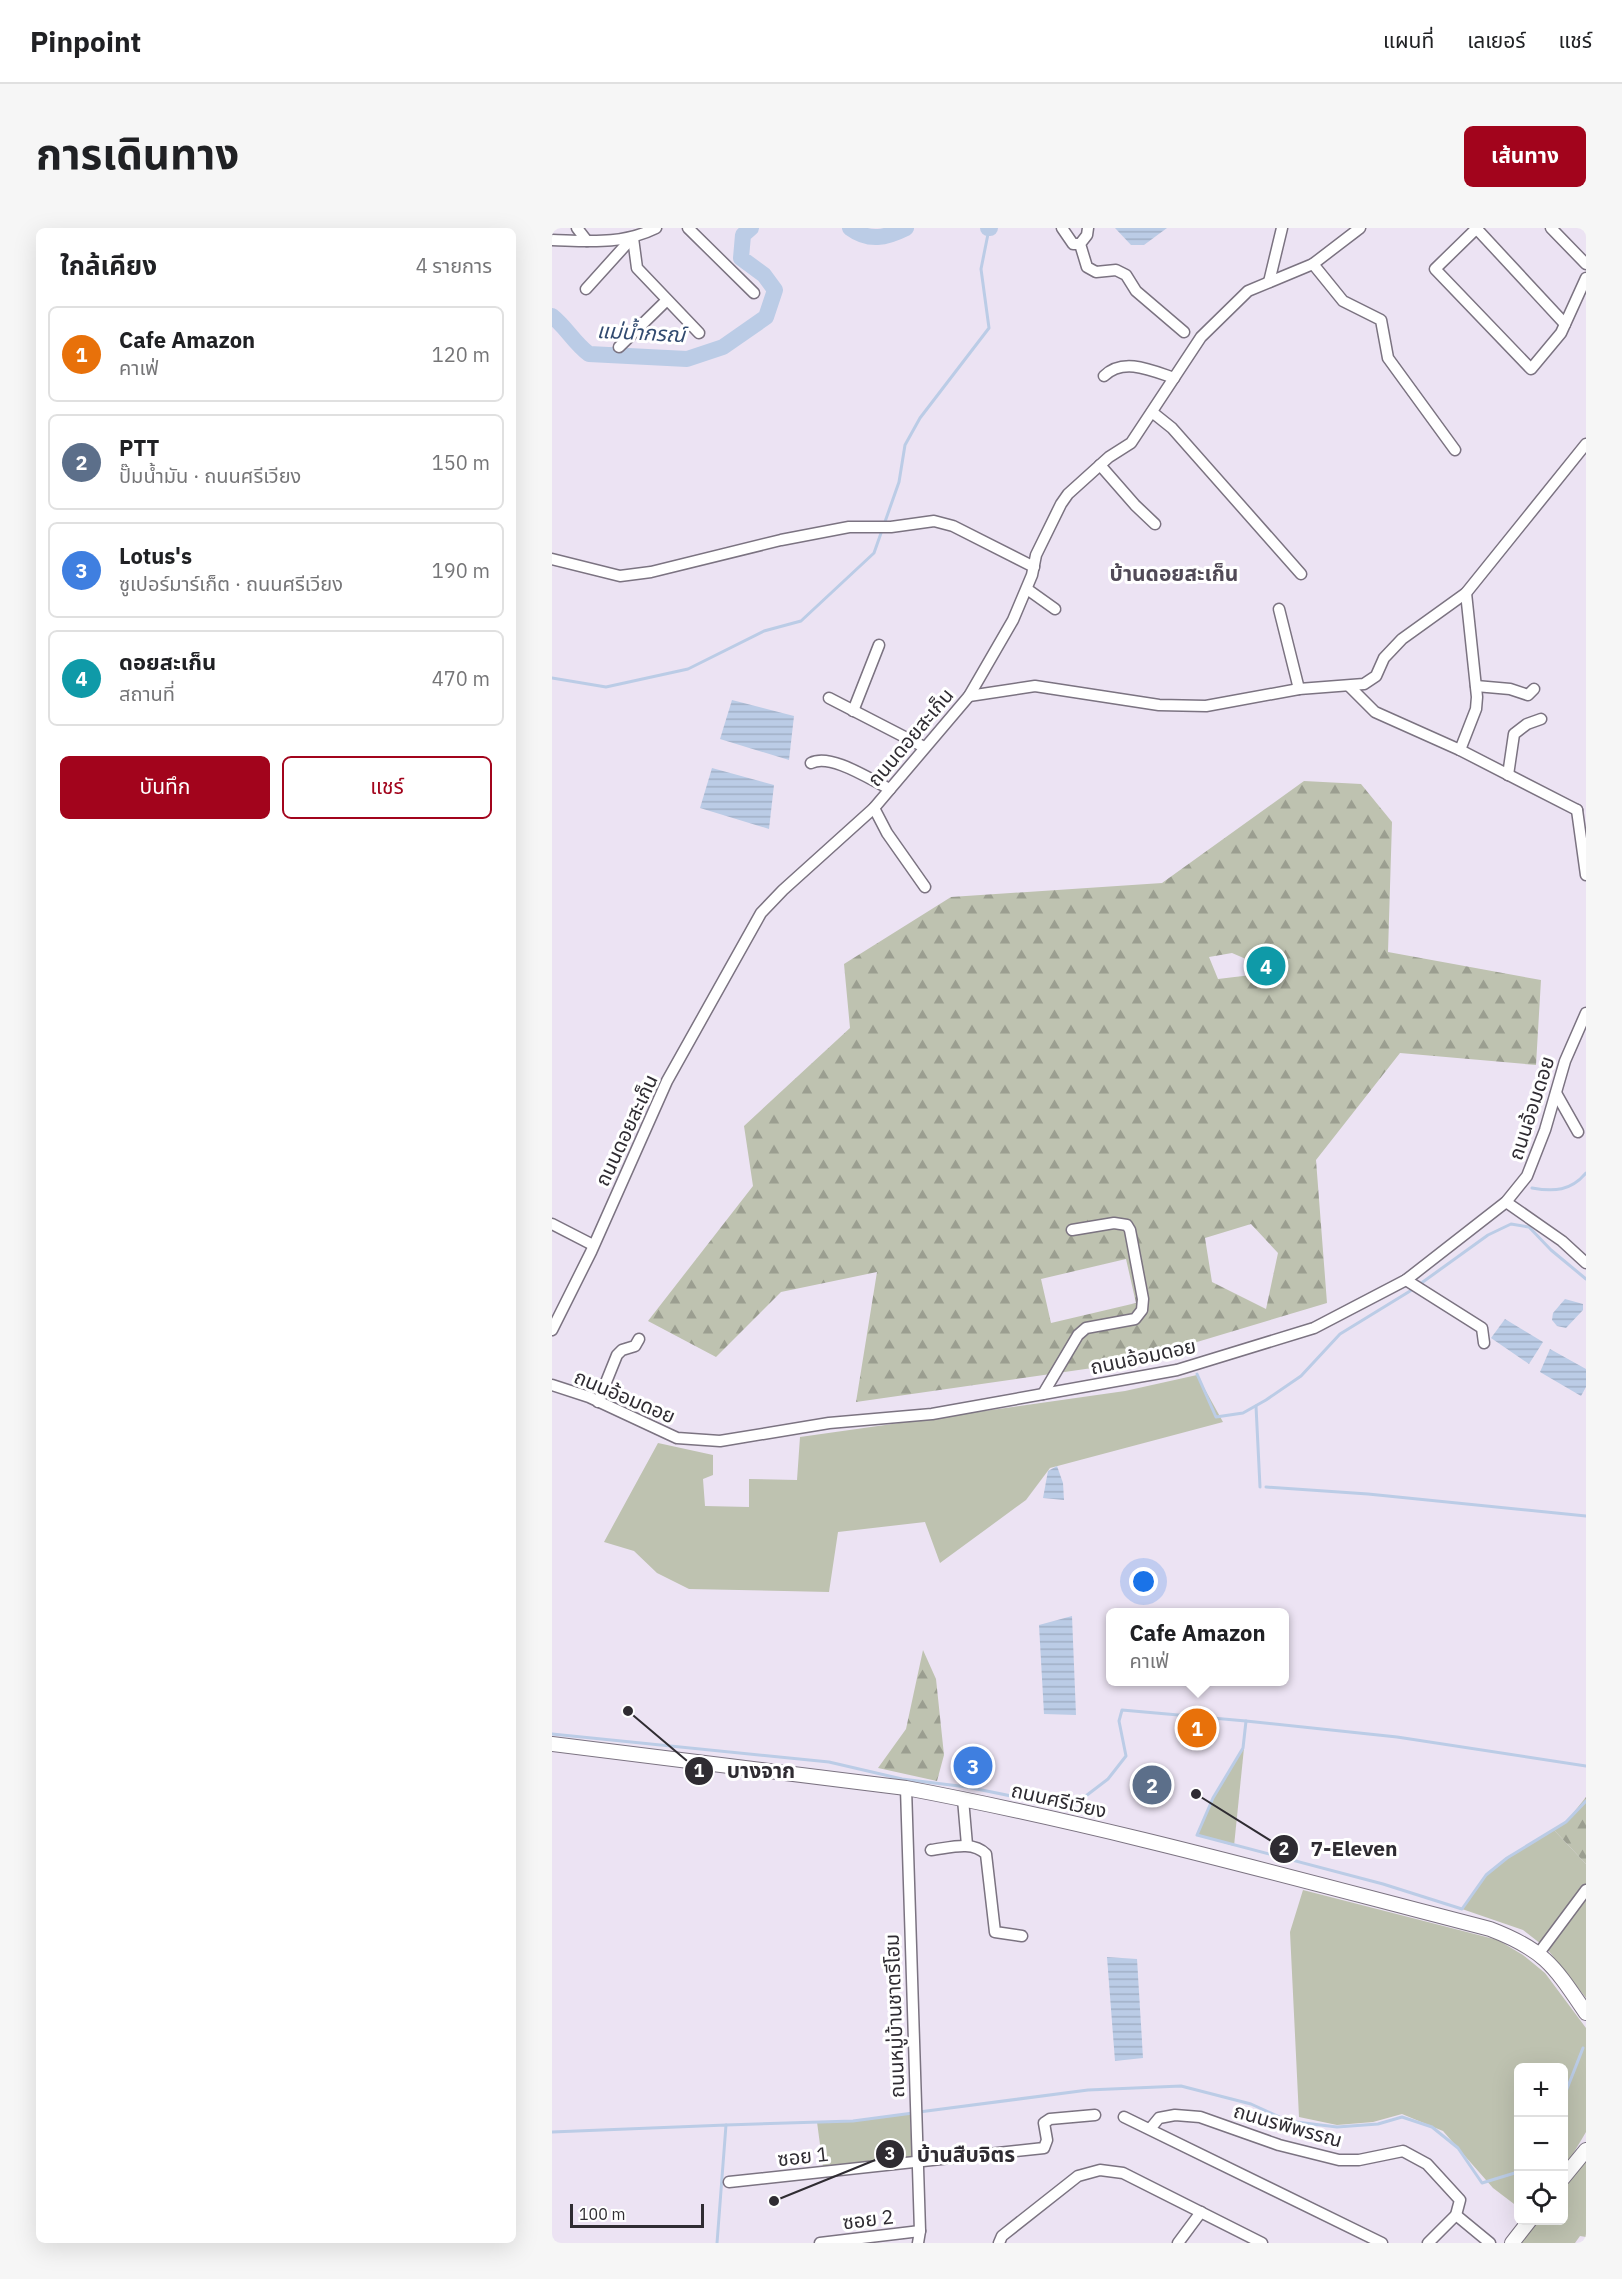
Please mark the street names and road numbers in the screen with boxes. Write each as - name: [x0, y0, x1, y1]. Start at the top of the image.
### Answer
- street label: ถนนดอยสะเก็น: [861, 682, 959, 792]
- street label: ถนนอ้อมดอย: [1502, 1053, 1560, 1163]
- street label: ถนนดอยสะเก็น: [588, 1070, 664, 1190]
- street label: ถนนอ้อมดอย: [1088, 1332, 1198, 1380]
- street label: ถนนอ้อมดอย: [570, 1363, 680, 1429]
- street label: ถนนศรีเวียง: [1009, 1776, 1109, 1824]
- street label: ถนนหมู่บ้านชาตรีโฮม: [878, 1934, 910, 2098]
- street label: ถนนรพีพรรณ: [1231, 2097, 1345, 2153]
- street label: ซอย 1: [776, 2140, 830, 2172]
- street label: ซอย 2: [841, 2202, 895, 2236]

